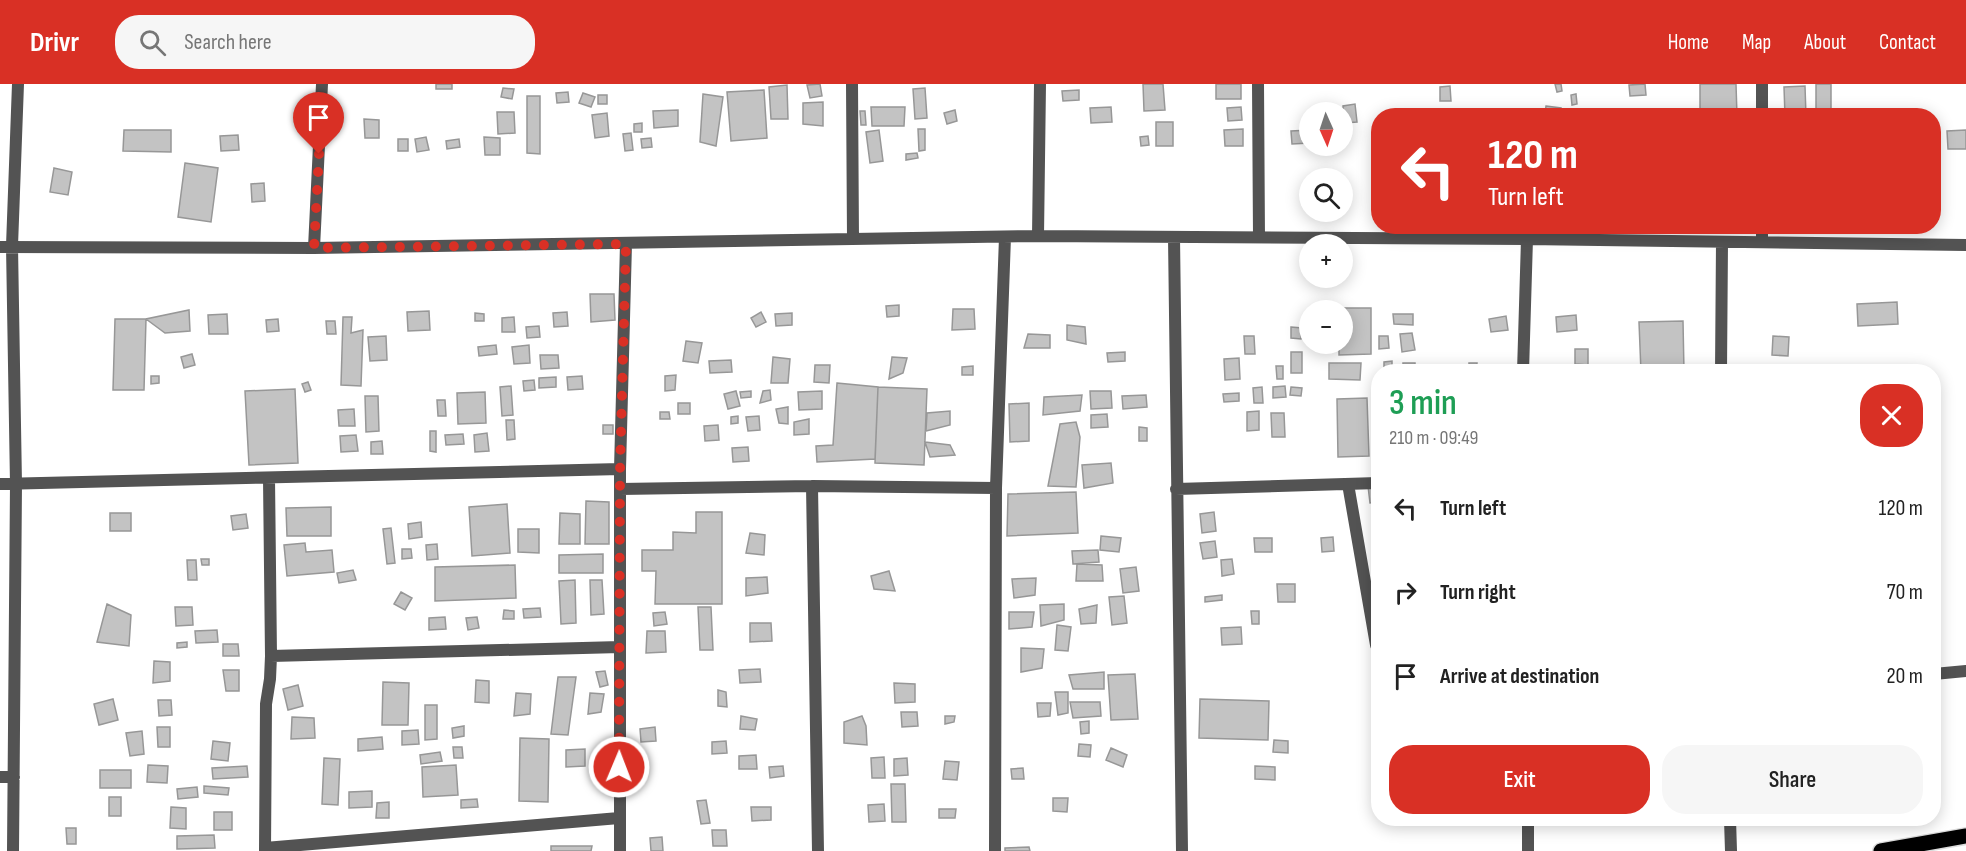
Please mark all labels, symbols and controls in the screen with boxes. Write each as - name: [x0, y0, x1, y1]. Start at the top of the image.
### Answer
- search box: [115, 15, 535, 69]
- text: Drivr: [30, 26, 79, 59]
- icon: search: [136, 26, 169, 59]
- text: Search here: [184, 29, 272, 56]
- text: Home: [1668, 30, 1709, 55]
- text: Map: [1742, 30, 1771, 55]
- text: About: [1804, 30, 1846, 55]
- text: Contact: [1879, 30, 1936, 55]
- pin: [293, 92, 344, 154]
- icon: arrive: [302, 101, 335, 134]
- north arrow: [1299, 102, 1353, 156]
- map controls: [1299, 102, 1353, 354]
- text: 120 m: [1488, 130, 1578, 181]
- icon: left: [1389, 132, 1467, 210]
- button: search: [1299, 168, 1353, 222]
- text: Turn left: [1488, 181, 1564, 213]
- button: +: [1299, 234, 1353, 288]
- button: −: [1299, 300, 1353, 354]
- text: 3 min: [1389, 382, 1457, 425]
- button: close: [1860, 384, 1923, 447]
- text: 210 m · 09:49: [1389, 426, 1478, 450]
- icon: left: [1389, 492, 1422, 525]
- text: Turn left: [1440, 495, 1506, 522]
- text: 120 m: [1879, 495, 1923, 522]
- icon: right: [1389, 576, 1422, 609]
- text: Turn right: [1440, 579, 1516, 606]
- text: 70 m: [1887, 579, 1923, 606]
- icon: arrive: [1389, 660, 1422, 693]
- text: Arrive at destination: [1440, 663, 1599, 690]
- text: 20 m: [1887, 663, 1923, 690]
- position arrow: [587, 735, 651, 799]
- button: Exit: [1389, 745, 1650, 814]
- button: Share: [1662, 745, 1923, 814]

